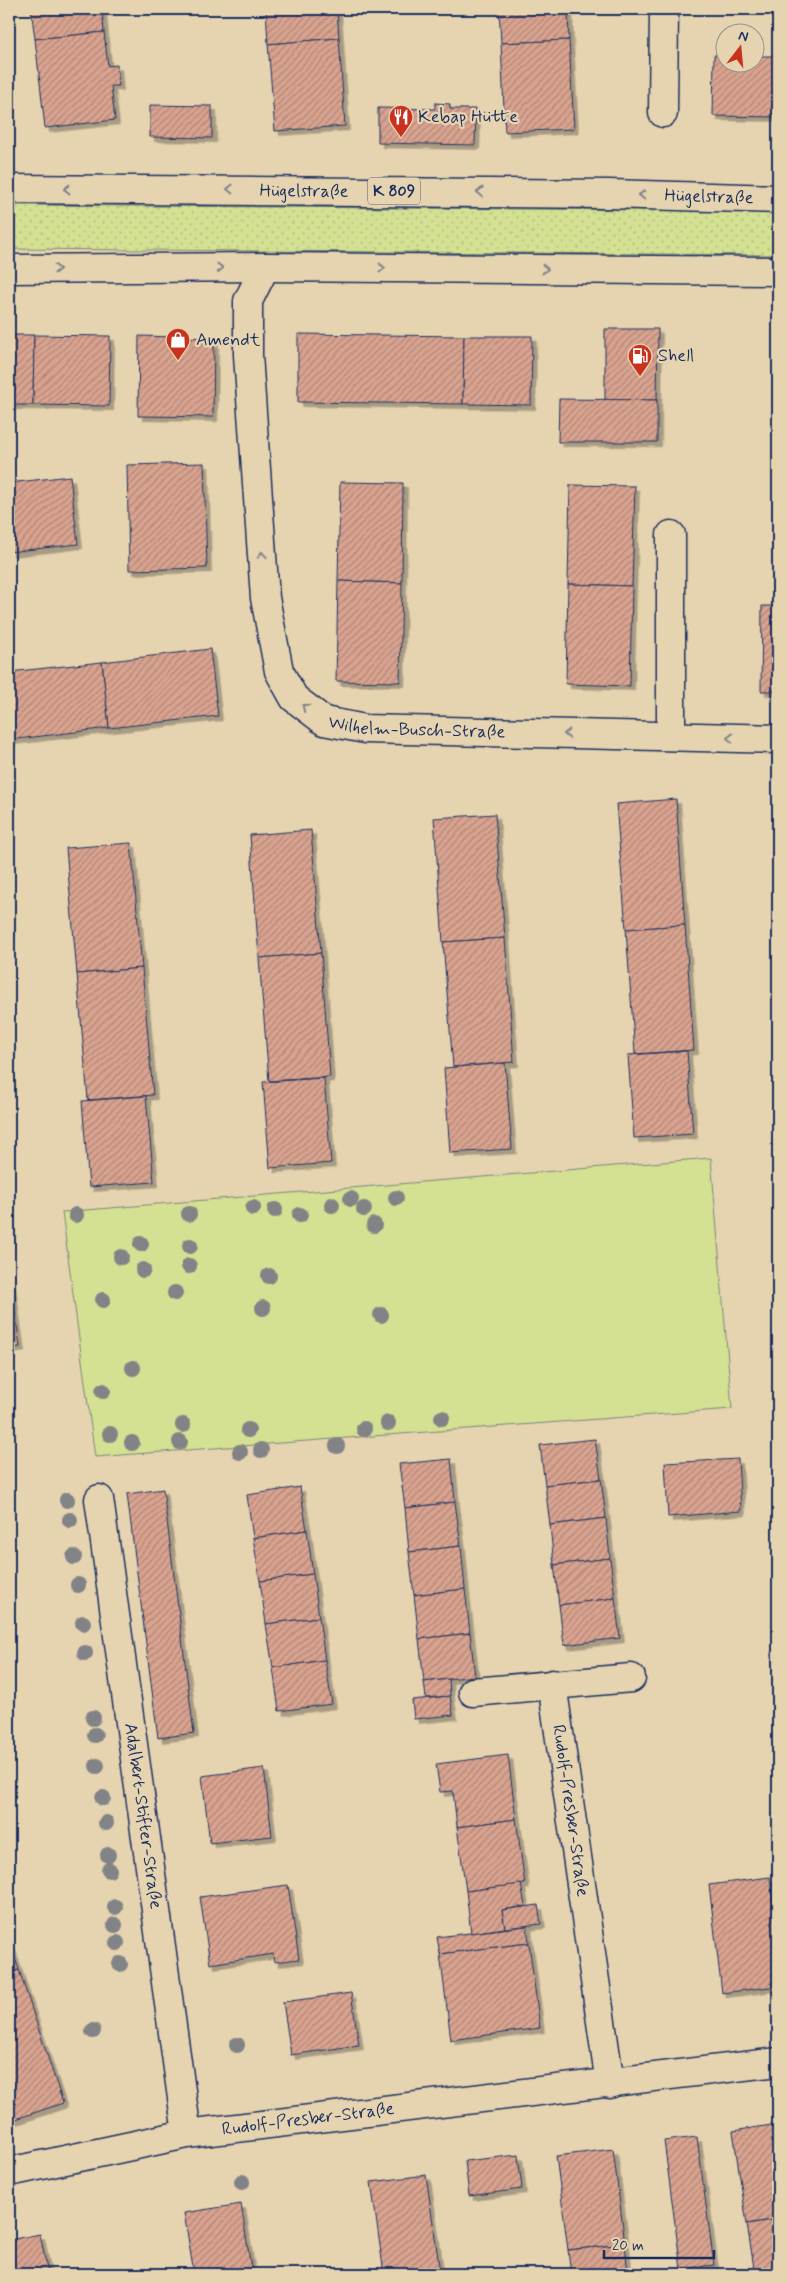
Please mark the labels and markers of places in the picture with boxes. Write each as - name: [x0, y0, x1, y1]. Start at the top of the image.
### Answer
- restaurant icon: Kebap Hütte: [388, 104, 414, 138]
- place label: Kebap Hütte: [418, 105, 518, 129]
- shop icon: Amendt: [165, 327, 191, 361]
- place label: Amendt: [196, 328, 261, 352]
- fuel station icon: Shell: [627, 343, 653, 377]
- place label: Shell: [658, 344, 694, 368]

